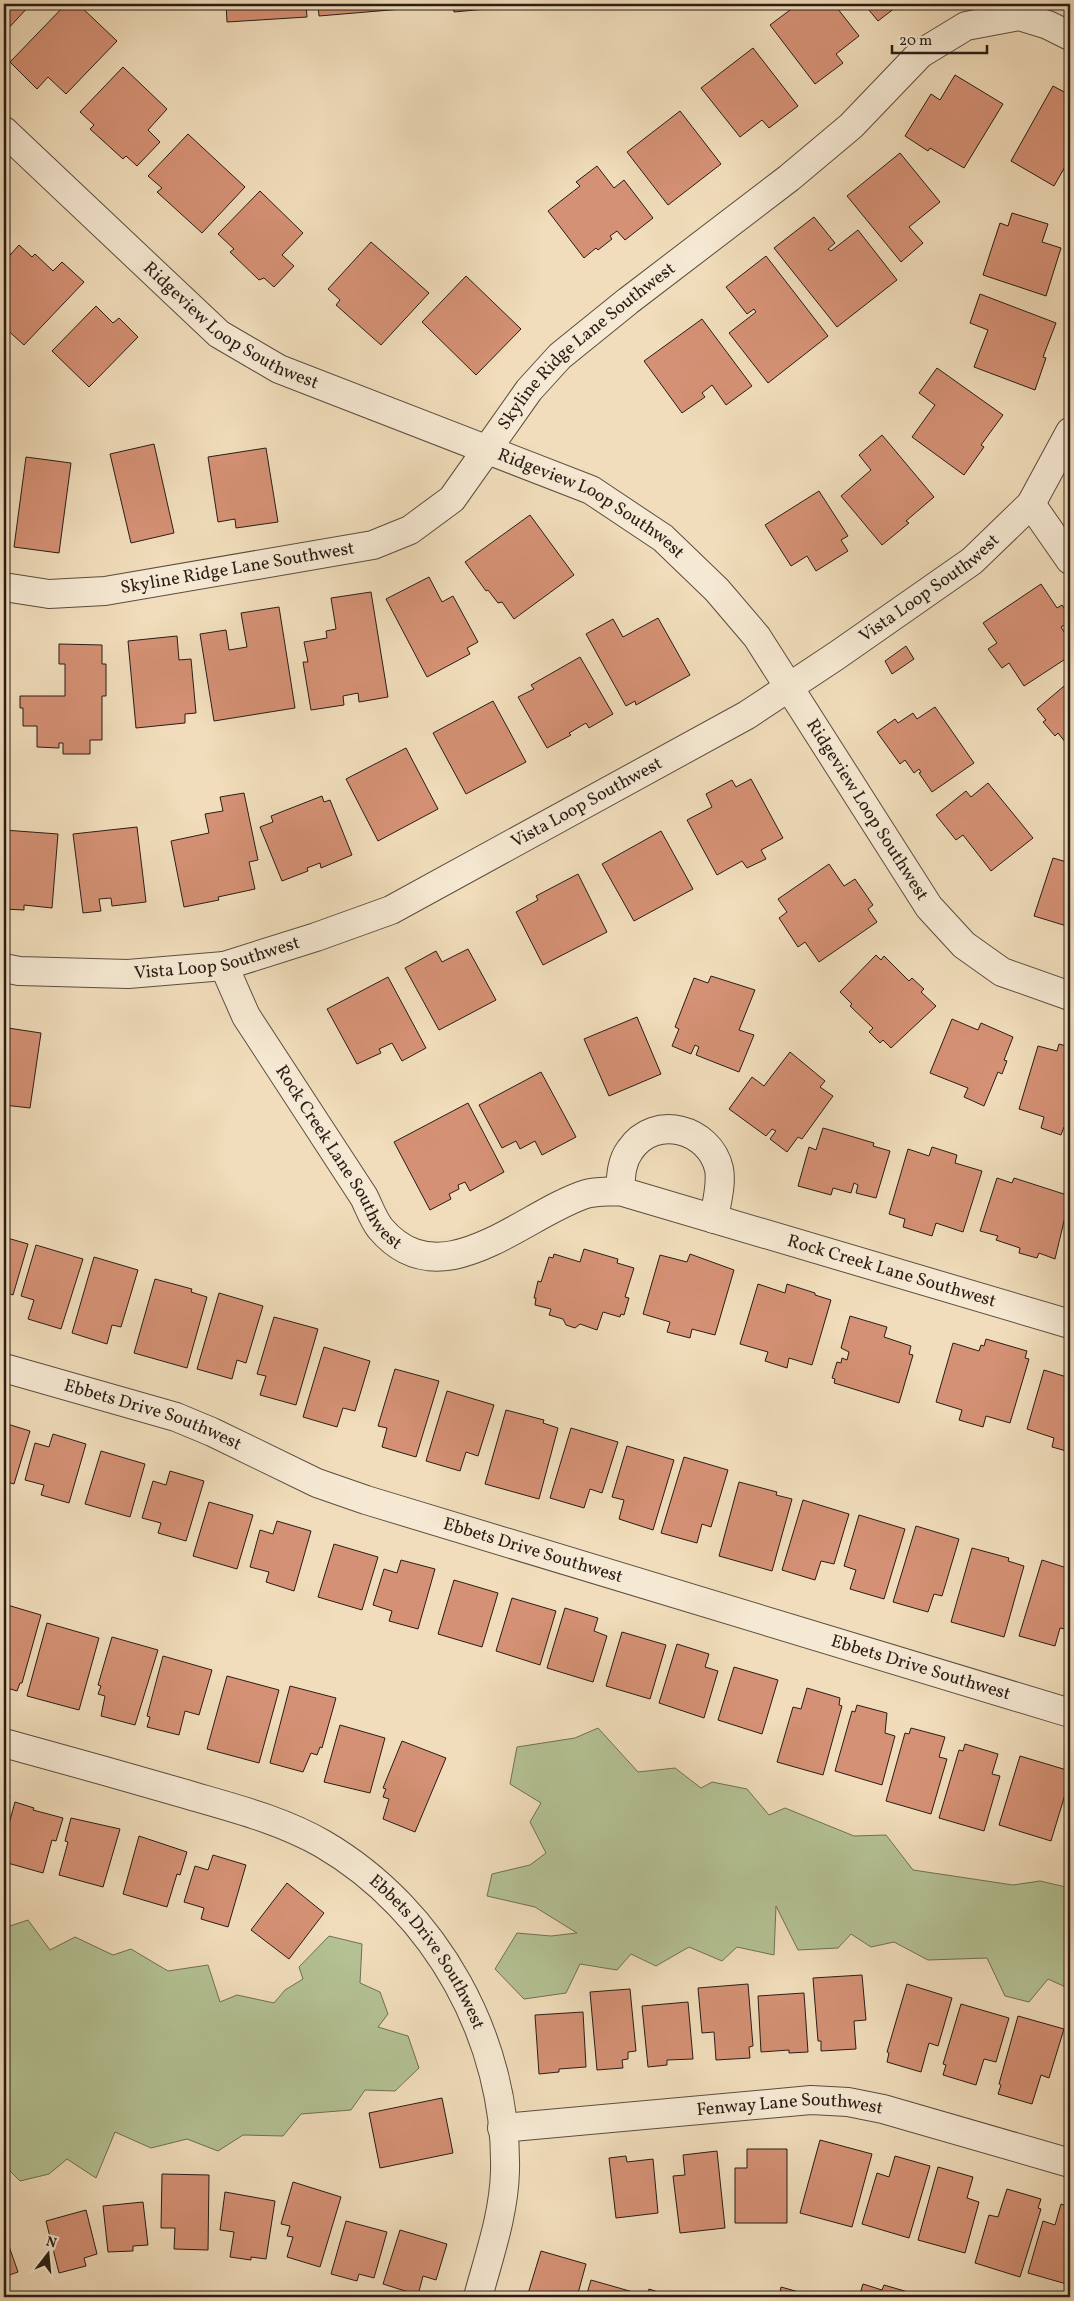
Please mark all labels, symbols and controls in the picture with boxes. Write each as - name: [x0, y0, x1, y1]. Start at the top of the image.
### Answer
- scale bar: [892, 22, 986, 54]
- text: 20 m: [899, 31, 932, 52]
- street label: Ridgeview Loop Southwest: [137, 256, 322, 396]
- street label: Skyline Ridge Lane Southwest: [492, 257, 681, 435]
- street label: Ridgeview Loop Southwest: [494, 442, 690, 565]
- street label: Vista Loop Southwest: [854, 528, 1005, 649]
- street label: Skyline Ridge Lane Southwest: [119, 536, 356, 601]
- street label: Ridgeview Loop Southwest: [800, 714, 934, 906]
- street label: Vista Loop Southwest: [507, 751, 667, 854]
- street label: Vista Loop Southwest: [133, 930, 303, 986]
- street label: Rock Creek Lane Southwest: [269, 1060, 407, 1256]
- street label: Rock Creek Lane Southwest: [784, 1229, 999, 1314]
- street label: Ebbets Drive Southwest: [61, 1373, 246, 1457]
- street label: Ebbets Drive Southwest: [440, 1512, 626, 1590]
- street label: Ebbets Drive Southwest: [828, 1629, 1014, 1707]
- street label: Ebbets Drive Southwest: [363, 1869, 491, 2033]
- street label: Fenway Lane Southwest: [695, 2088, 885, 2123]
- north arrow: [22, 2228, 72, 2278]
- text: N: [44, 2232, 59, 2253]

